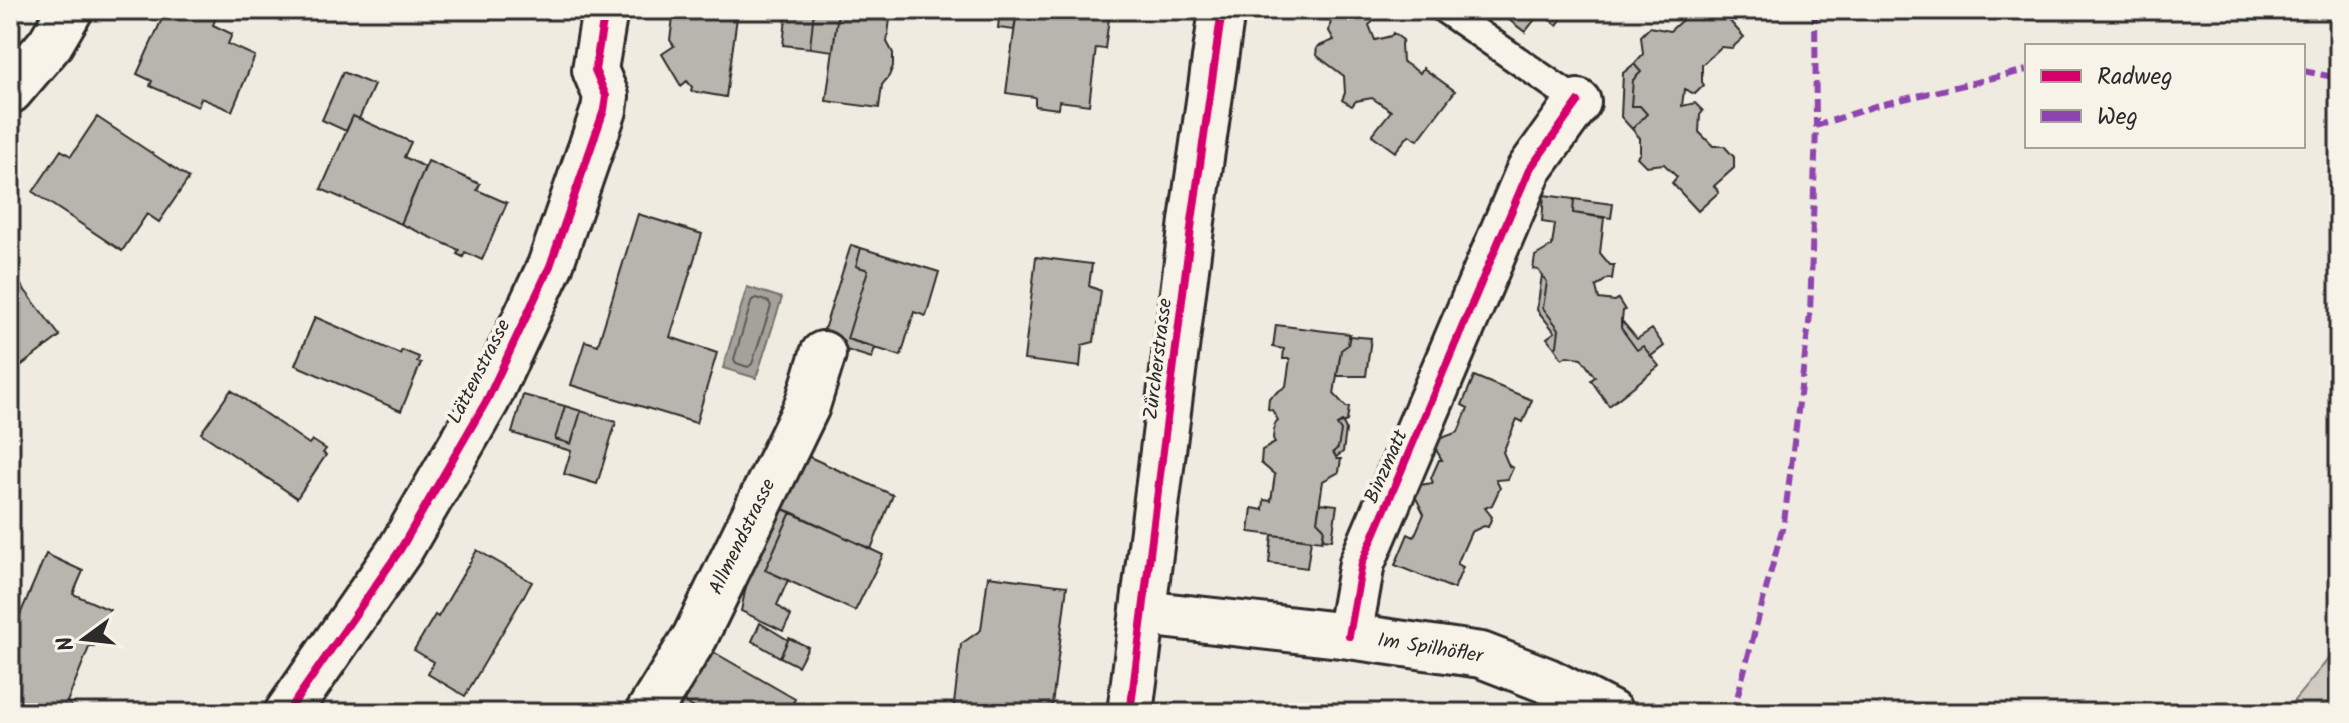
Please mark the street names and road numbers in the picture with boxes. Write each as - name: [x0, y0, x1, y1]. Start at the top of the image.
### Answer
- street label: Zürcherstrasse: [1136, 296, 1182, 422]
- street label: Lättenstrasse: [440, 314, 520, 430]
- street label: Binzmatt: [1357, 425, 1418, 509]
- street label: Allmendstrasse: [701, 473, 785, 601]
- street label: Im Spilhöfler: [1375, 625, 1486, 673]

